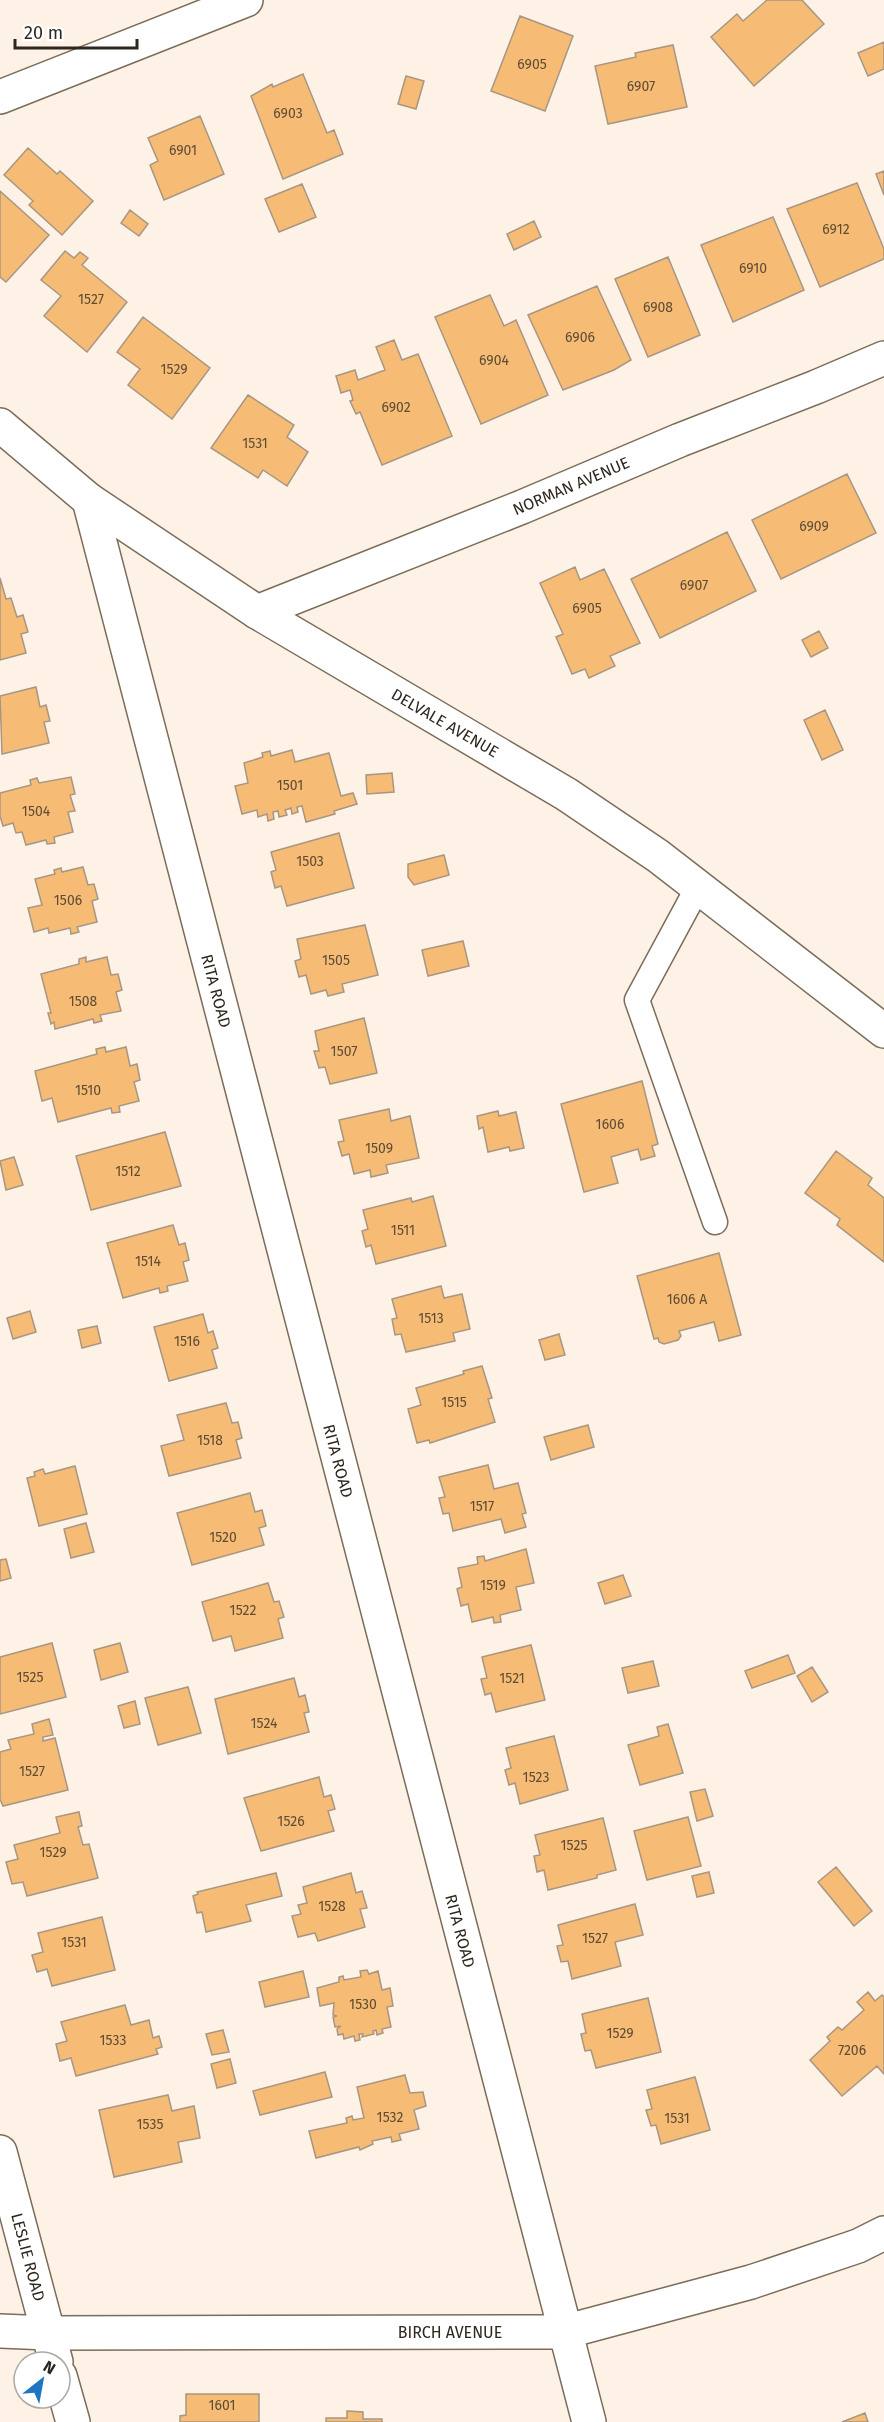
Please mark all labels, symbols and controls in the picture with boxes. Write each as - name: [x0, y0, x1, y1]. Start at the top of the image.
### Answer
- scale bar: [15, 12, 136, 50]
- text: 20 m: [24, 22, 63, 44]
- house number: 6905: [517, 56, 547, 73]
- house number: 6907: [627, 78, 655, 95]
- house number: 6903: [273, 105, 303, 122]
- house number: 6901: [169, 142, 197, 159]
- house number: 6912: [822, 221, 850, 238]
- house number: 6910: [739, 260, 767, 277]
- house number: 1527: [78, 291, 104, 308]
- house number: 6908: [643, 299, 673, 316]
- house number: 6906: [565, 329, 595, 346]
- house number: 6904: [479, 352, 509, 369]
- house number: 1529: [160, 361, 188, 378]
- house number: 6902: [381, 399, 411, 416]
- house number: 1531: [242, 435, 268, 452]
- street label: NORMAN AVENUE: [510, 453, 632, 519]
- house number: 6909: [799, 518, 829, 535]
- house number: 6907: [680, 577, 708, 594]
- house number: 6905: [572, 600, 602, 617]
- street label: DELVALE AVENUE: [388, 685, 502, 761]
- house number: 1501: [277, 777, 303, 794]
- house number: 1504: [22, 803, 51, 820]
- house number: 1503: [296, 853, 324, 870]
- house number: 1506: [54, 892, 82, 909]
- street label: RITA ROAD: [197, 952, 235, 1030]
- house number: 1505: [322, 952, 350, 969]
- house number: 1508: [69, 993, 98, 1010]
- house number: 1507: [331, 1043, 357, 1060]
- house number: 1510: [75, 1082, 101, 1099]
- house number: 1606: [596, 1116, 624, 1133]
- house number: 1509: [365, 1140, 393, 1157]
- house number: 1512: [115, 1163, 141, 1180]
- house number: 1511: [391, 1222, 415, 1239]
- house number: 1514: [135, 1253, 161, 1270]
- house number: 1606 A: [667, 1291, 707, 1308]
- house number: 1513: [418, 1310, 444, 1327]
- house number: 1516: [174, 1333, 200, 1350]
- house number: 1515: [441, 1394, 467, 1411]
- street label: RITA ROAD: [319, 1422, 357, 1500]
- house number: 1518: [197, 1432, 223, 1449]
- house number: 1517: [470, 1498, 494, 1515]
- house number: 1520: [209, 1529, 237, 1546]
- house number: 1519: [480, 1577, 506, 1594]
- house number: 1522: [230, 1602, 256, 1619]
- house number: 1525: [17, 1669, 43, 1686]
- house number: 1521: [499, 1670, 525, 1687]
- house number: 1524: [251, 1715, 278, 1732]
- house number: 1527: [19, 1763, 45, 1780]
- house number: 1523: [523, 1769, 549, 1786]
- house number: 1526: [277, 1813, 305, 1830]
- house number: 1525: [561, 1837, 587, 1854]
- house number: 1529: [39, 1844, 67, 1861]
- street label: RITA ROAD: [441, 1892, 479, 1970]
- house number: 1528: [318, 1898, 346, 1915]
- house number: 1527: [582, 1930, 608, 1947]
- house number: 1531: [61, 1934, 87, 1951]
- house number: 1530: [349, 1996, 377, 2013]
- house number: 1529: [606, 2025, 634, 2042]
- house number: 1533: [100, 2032, 126, 2049]
- house number: 7206: [838, 2042, 866, 2059]
- house number: 1532: [377, 2109, 403, 2126]
- house number: 1531: [664, 2110, 690, 2127]
- house number: 1535: [137, 2116, 163, 2133]
- street label: LESLIE ROAD: [7, 2211, 49, 2303]
- street label: BIRCH AVENUE: [398, 2323, 502, 2342]
- north arrow: [12, 2350, 72, 2410]
- text: N: [40, 2357, 59, 2378]
- house number: 1601: [208, 2397, 236, 2414]

